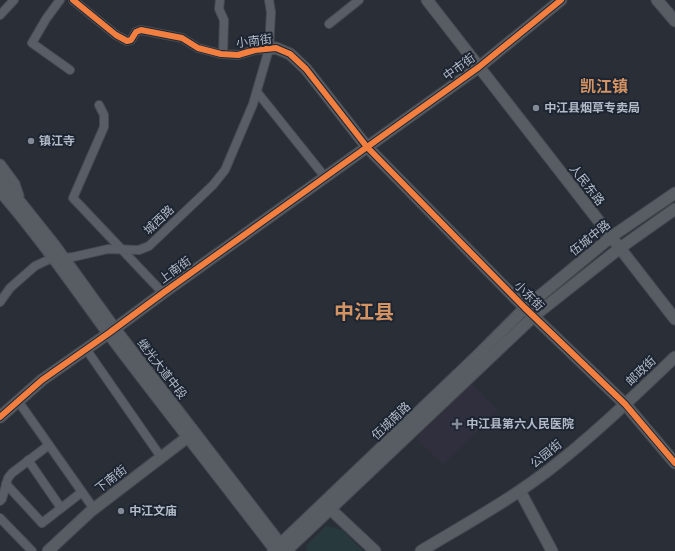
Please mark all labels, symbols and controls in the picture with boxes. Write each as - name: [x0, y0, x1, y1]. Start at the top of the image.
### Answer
- street label: 小南街: [235, 31, 273, 51]
- street label: 中市街: [440, 50, 478, 84]
- district label: 凯江镇: [580, 76, 628, 97]
- place label: 中江县烟草专卖局: [544, 100, 640, 116]
- marker: 中江县烟草专卖局: [531, 103, 541, 113]
- place label: 镇江寺: [39, 133, 75, 149]
- marker: 镇江寺: [26, 136, 36, 146]
- street label: 人民东路: [566, 161, 608, 209]
- street label: 城西路: [140, 202, 178, 238]
- street label: 伍城中路: [566, 217, 614, 259]
- street label: 上南街: [156, 253, 194, 287]
- street label: 小东街: [511, 278, 547, 314]
- district label: 中江县: [334, 299, 394, 325]
- street label: 继光大道中段: [134, 336, 190, 402]
- street label: 邮政街: [622, 353, 660, 389]
- street label: 伍城南路: [368, 399, 414, 443]
- place label: 中江县第六人民医院: [466, 416, 574, 432]
- marker: 中江县第六人民医院: [451, 418, 463, 430]
- street label: 公园街: [527, 436, 565, 472]
- street label: 下南街: [92, 462, 130, 496]
- place label: 中江文庙: [129, 503, 177, 519]
- marker: 中江文庙: [116, 506, 126, 516]

